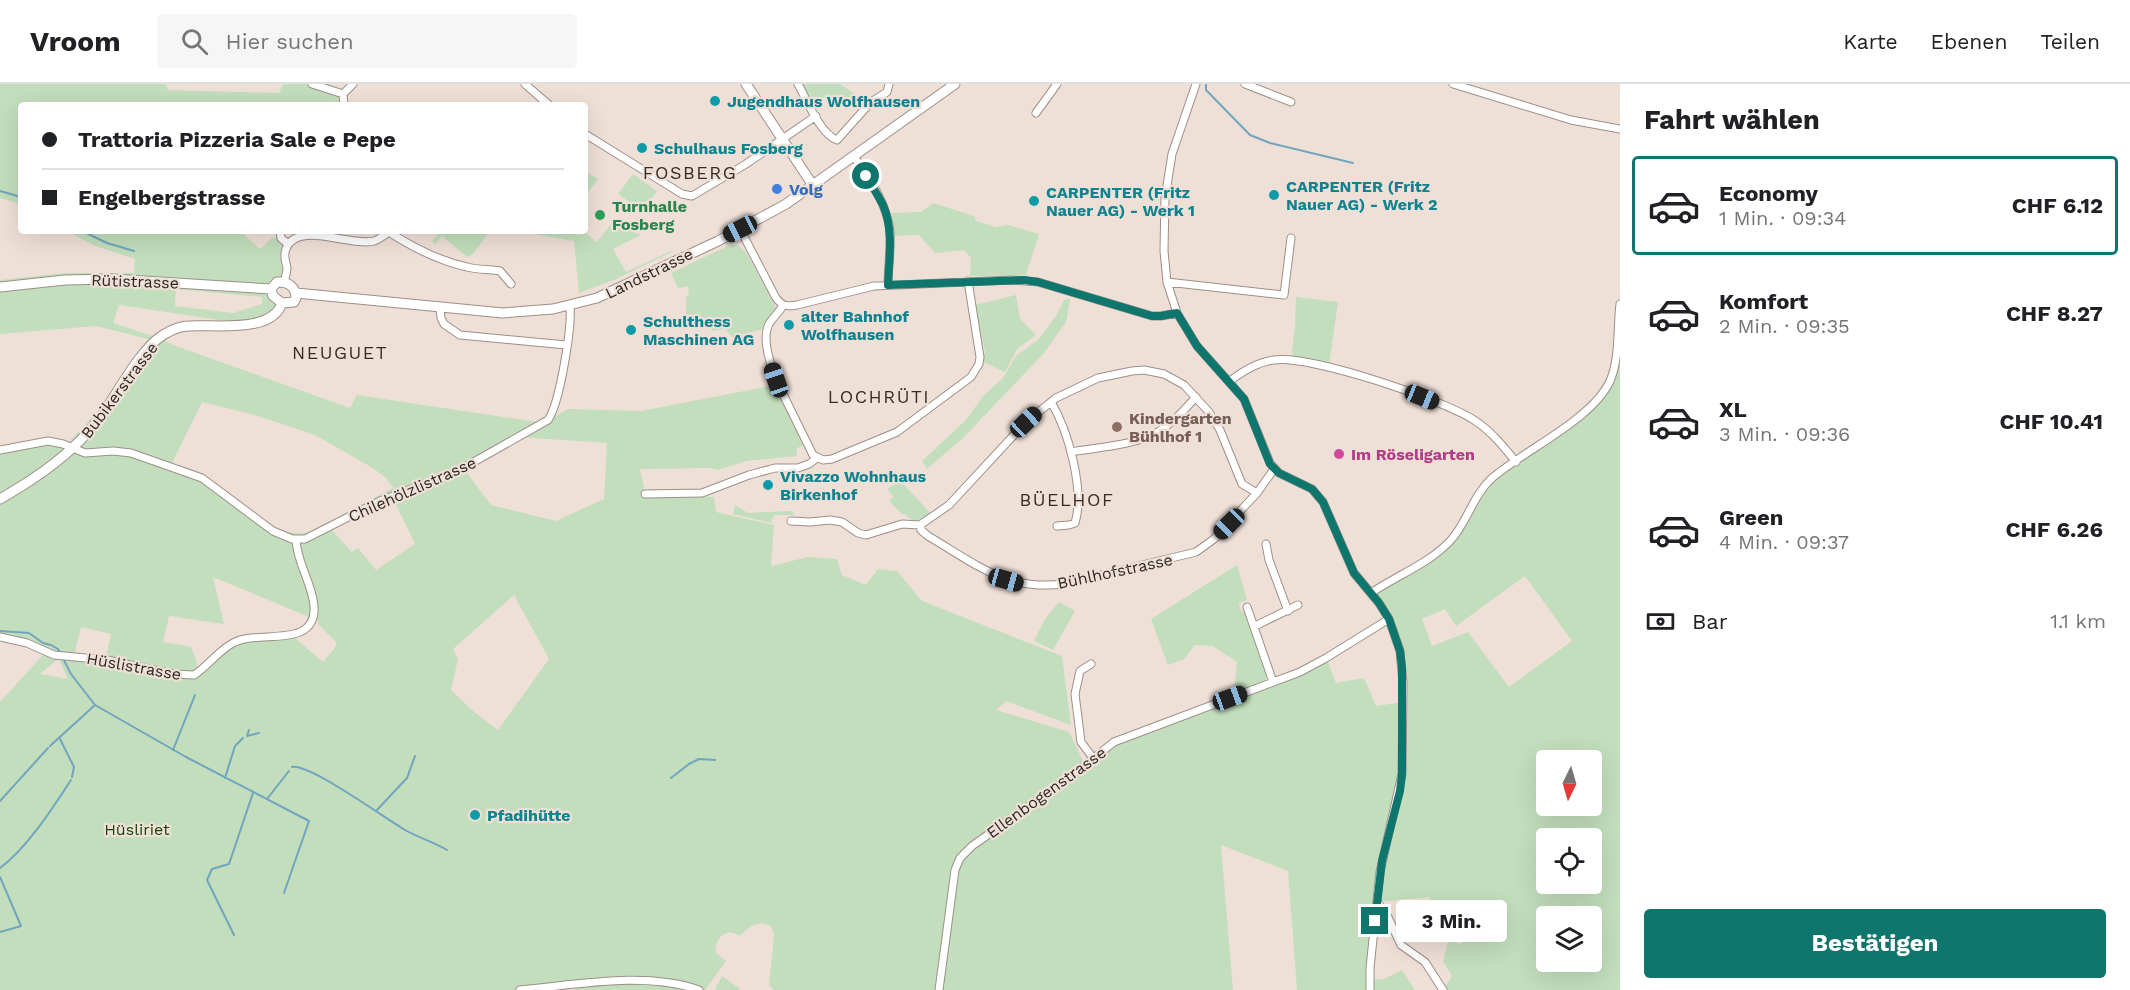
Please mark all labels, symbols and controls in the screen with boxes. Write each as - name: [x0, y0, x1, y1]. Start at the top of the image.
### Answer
- search box: [157, 14, 577, 68]
- text: Vroom: [30, 25, 121, 58]
- icon: search: [178, 25, 211, 58]
- text: Hier suchen: [226, 29, 354, 54]
- text: Karte: [1843, 29, 1898, 54]
- text: Ebenen: [1931, 29, 2007, 54]
- text: Teilen: [2040, 29, 2100, 54]
- place label: Jugendhaus Wolfhausen: [727, 92, 920, 111]
- marker: Jugendhaus Wolfhausen: [708, 94, 722, 108]
- text: Fahrt wählen: [1644, 104, 1820, 136]
- text: Trattoria Pizzeria Sale e Pepe: [78, 127, 396, 152]
- place label: Schulhaus Fosberg: [654, 139, 803, 158]
- marker: Schulhaus Fosberg: [635, 141, 649, 155]
- district label: FOSBERG: [643, 162, 737, 183]
- route start: [852, 162, 879, 189]
- place label: CARPENTER (Fritz Nauer AG) - Werk 2: [1286, 177, 1438, 214]
- icon: car: [1647, 179, 1701, 233]
- place label: Volg: [789, 180, 823, 199]
- text: Economy: [1719, 181, 1818, 206]
- marker: Volg: [770, 182, 784, 196]
- place label: CARPENTER (Fritz Nauer AG) - Werk 1: [1046, 183, 1195, 220]
- text: Engelbergstrasse: [78, 185, 265, 210]
- marker: CARPENTER (Fritz Nauer AG) - Werk 2: [1267, 188, 1281, 202]
- text: CHF 6.12: [2012, 193, 2103, 218]
- marker: CARPENTER (Fritz Nauer AG) - Werk 1: [1027, 194, 1041, 208]
- place label: Turnhalle Fosberg: [612, 197, 687, 234]
- text: 1 Min. · 09:34: [1719, 206, 1846, 230]
- marker: Turnhalle Fosberg: [593, 208, 607, 222]
- car: [720, 213, 760, 245]
- street label: Landstrasse: [602, 244, 696, 303]
- street label: Rütistrasse: [91, 270, 179, 293]
- icon: car: [1647, 287, 1701, 341]
- text: Komfort: [1719, 289, 1808, 314]
- text: CHF 8.27: [2006, 301, 2103, 326]
- place label: alter Bahnhof Wolfhausen: [801, 307, 909, 344]
- place label: Schulthess Maschinen AG: [643, 312, 754, 349]
- text: 2 Min. · 09:35: [1719, 314, 1850, 338]
- marker: alter Bahnhof Wolfhausen: [782, 318, 796, 332]
- marker: Schulthess Maschinen AG: [624, 323, 638, 337]
- street label: Bubikerstrasse: [77, 338, 162, 442]
- district label: NEUGUET: [292, 342, 388, 363]
- car: [762, 360, 790, 400]
- car: [1402, 382, 1442, 412]
- district label: LOCHRÜTI: [828, 386, 930, 407]
- icon: car: [1647, 395, 1701, 449]
- text: XL: [1719, 397, 1747, 422]
- car: [1007, 403, 1045, 441]
- place label: Kindergarten Bühlhof 1: [1129, 409, 1232, 446]
- text: CHF 10.41: [1999, 409, 2103, 434]
- marker: Kindergarten Bühlhof 1: [1110, 420, 1124, 434]
- text: 3 Min. · 09:36: [1719, 422, 1850, 446]
- place label: Im Röseligarten: [1351, 445, 1475, 464]
- marker: Im Röseligarten: [1332, 447, 1346, 461]
- street label: Chilehölzlistrasse: [345, 453, 479, 526]
- place label: Vivazzo Wohnhaus Birkenhof: [780, 467, 927, 504]
- marker: Vivazzo Wohnhaus Birkenhof: [761, 478, 775, 492]
- district label: BÜELHOF: [1020, 489, 1114, 510]
- icon: car: [1647, 503, 1701, 557]
- car: [1210, 505, 1248, 543]
- text: Green: [1719, 505, 1783, 530]
- text: CHF 6.26: [2006, 517, 2103, 542]
- text: 4 Min. · 09:37: [1719, 530, 1849, 554]
- street label: Bühlhofstrasse: [1056, 550, 1174, 593]
- car: [986, 566, 1026, 594]
- icon: cash: [1644, 605, 1677, 638]
- text: Bar: [1692, 609, 1728, 634]
- text: 1.1 km: [2050, 609, 2106, 633]
- street label: Hüslistrasse: [85, 649, 183, 684]
- car: [1210, 683, 1250, 713]
- street label: Ellenbogenstrasse: [983, 743, 1110, 842]
- north arrow: [1536, 750, 1602, 816]
- map controls: [1536, 750, 1602, 972]
- place label: Pfadihütte: [487, 806, 571, 825]
- marker: Pfadihütte: [468, 808, 482, 822]
- park label: Hüsliriet: [104, 820, 170, 839]
- button: locate: [1536, 828, 1602, 894]
- callout: 3 Min.: [1396, 900, 1507, 942]
- button: layers: [1536, 906, 1602, 972]
- route end: [1361, 907, 1388, 934]
- text: 3 Min.: [1422, 909, 1481, 933]
- button: Bestätigen: [1644, 909, 2106, 978]

